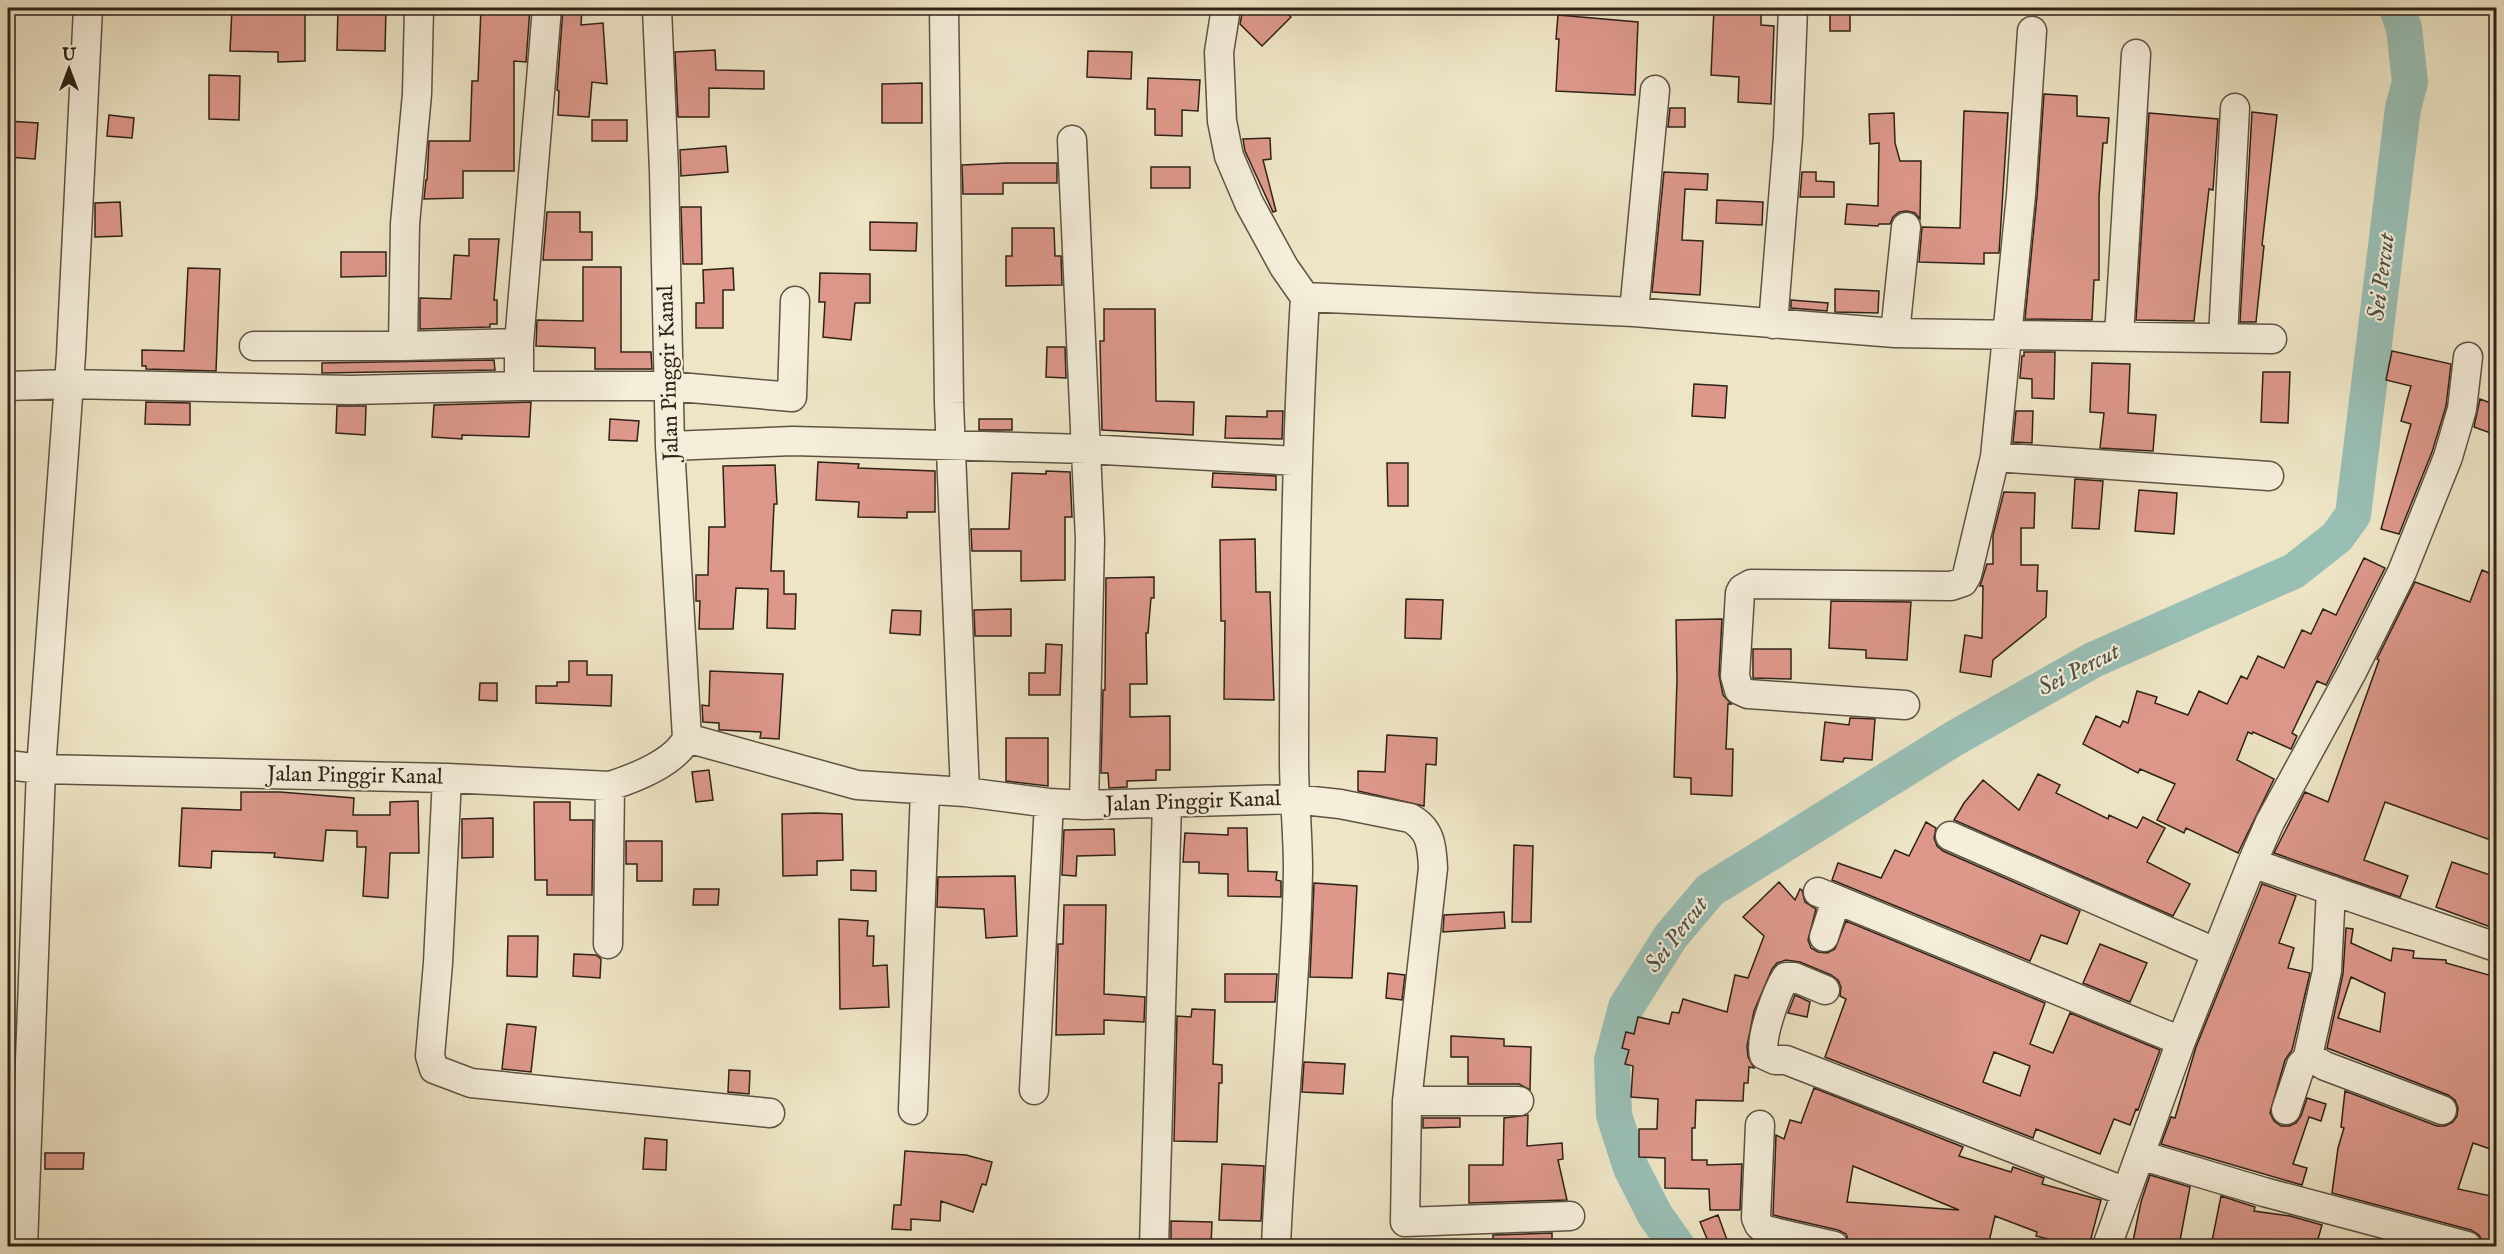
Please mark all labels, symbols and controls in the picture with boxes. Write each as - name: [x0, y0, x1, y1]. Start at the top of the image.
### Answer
- north arrow: [39, 39, 99, 99]
- text: U: [61, 46, 76, 66]
- water label: Sei Percut: [2361, 230, 2403, 323]
- street label: Jalan Pinggir Kanal: [652, 285, 686, 464]
- water label: Sei Percut: [2033, 636, 2126, 704]
- street label: Jalan Pinggir Kanal: [264, 760, 443, 792]
- street label: Jalan Pinggir Kanal: [1102, 785, 1281, 819]
- water label: Sei Percut: [1638, 890, 1717, 979]

